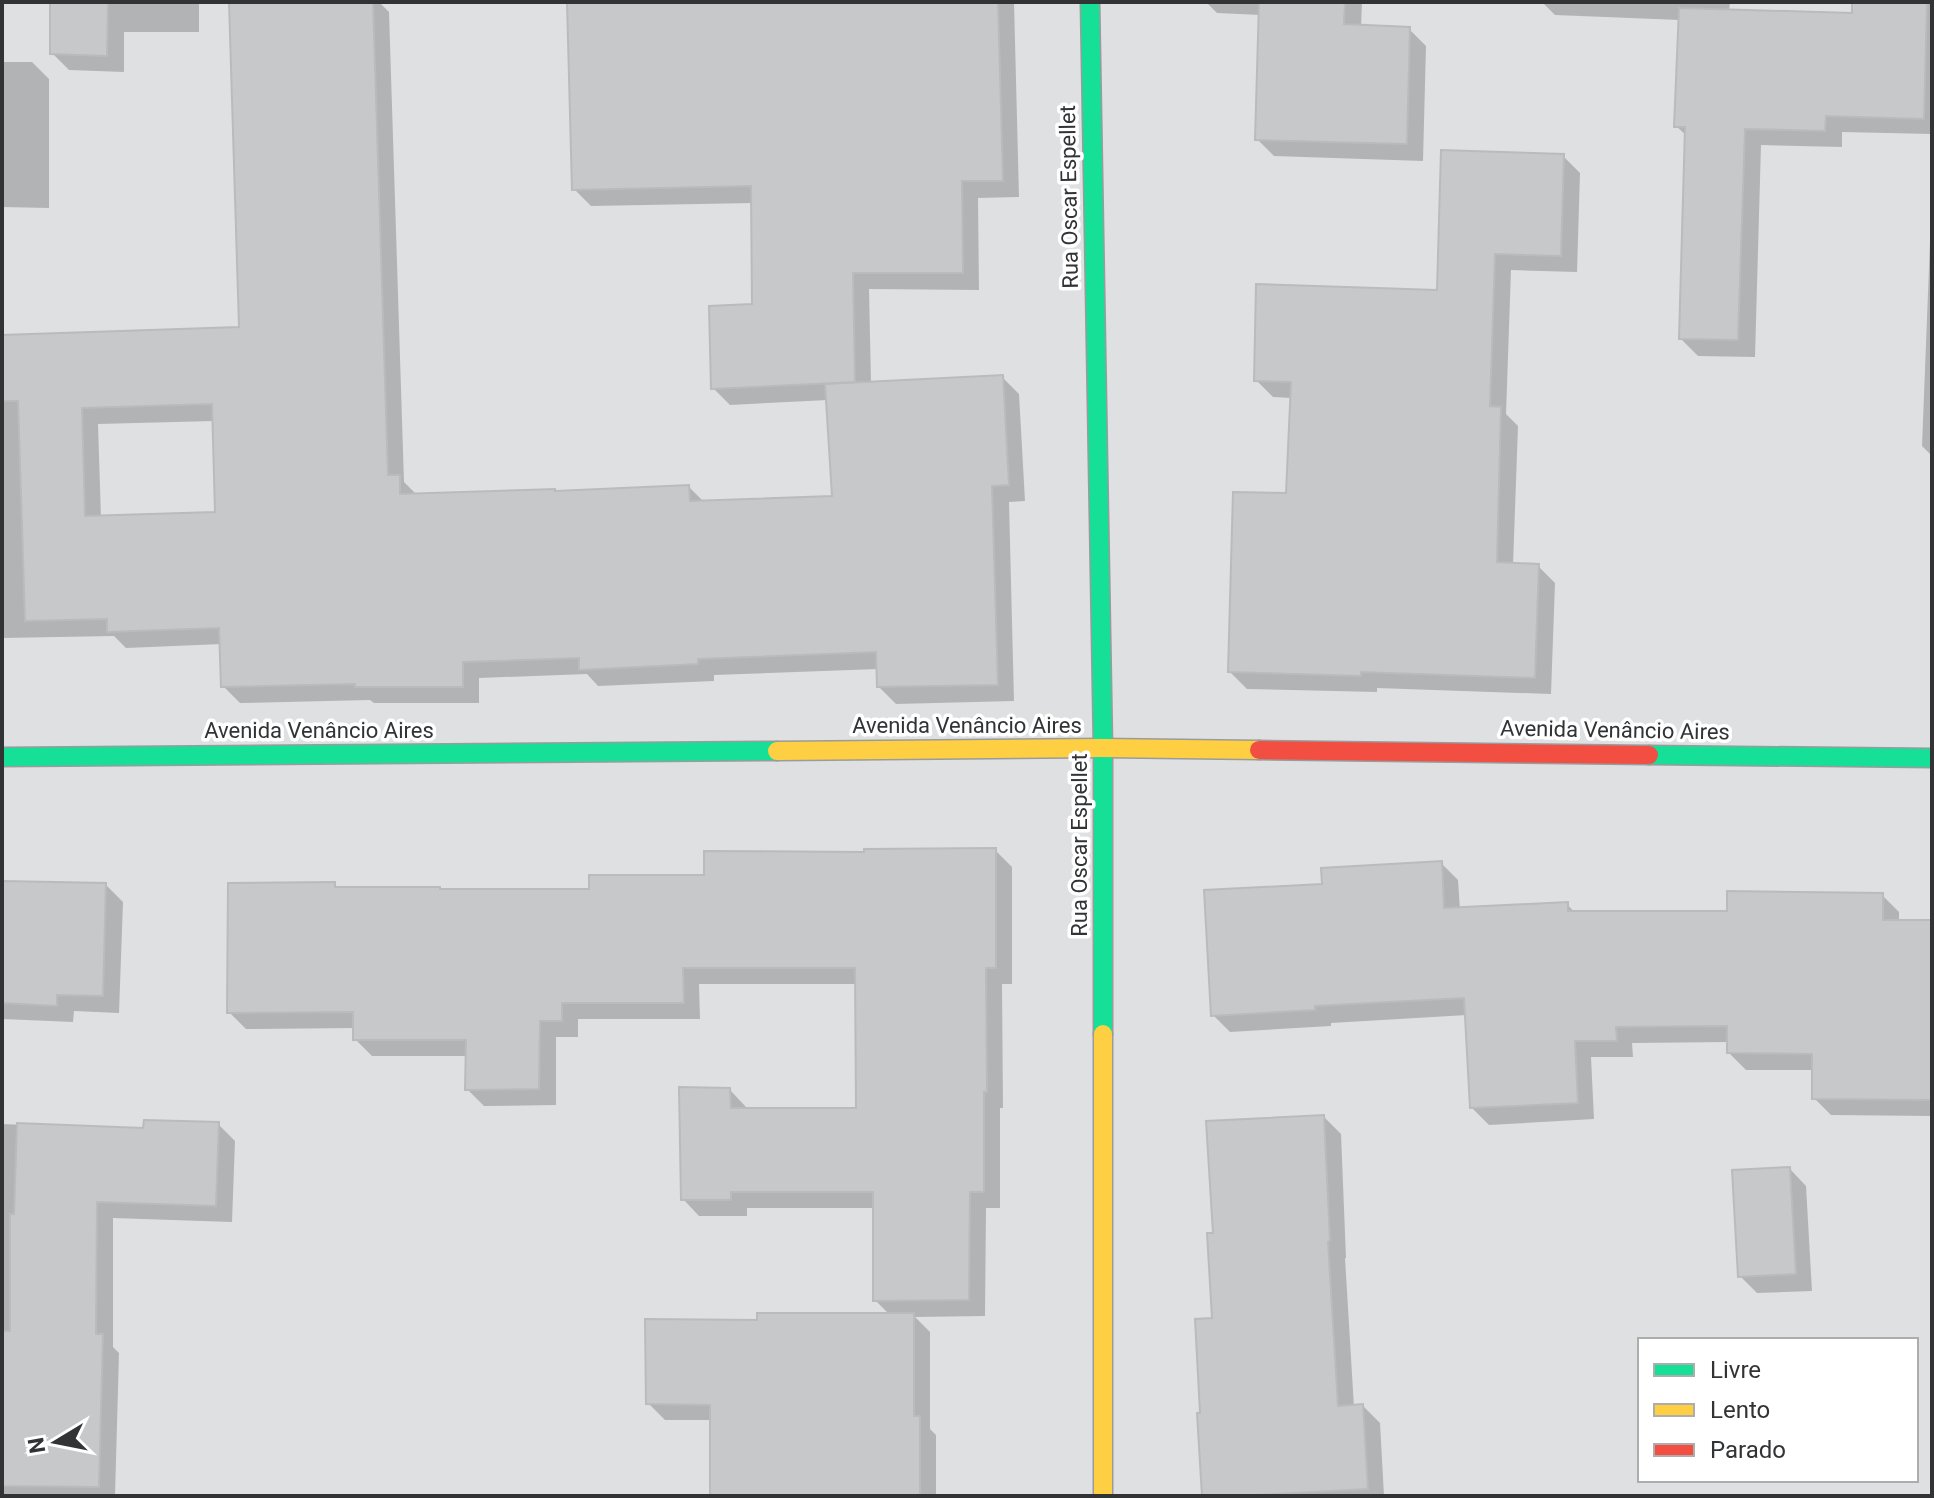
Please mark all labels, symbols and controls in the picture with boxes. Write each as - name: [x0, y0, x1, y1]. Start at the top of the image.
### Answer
- street label: Rua Oscar Espellet: [1055, 105, 1083, 289]
- street label: Avenida Venâncio Aires: [852, 713, 1082, 738]
- street label: Avenida Venâncio Aires: [1500, 715, 1730, 745]
- street label: Avenida Venâncio Aires: [204, 718, 434, 743]
- street label: Rua Oscar Espellet: [1067, 753, 1092, 937]
- legend: [1638, 1338, 1918, 1482]
- text: Livre: [1710, 1356, 1761, 1384]
- text: Lento: [1710, 1396, 1770, 1424]
- north arrow: [16, 1402, 96, 1482]
- text: N: [23, 1436, 50, 1455]
- text: Parado: [1710, 1436, 1786, 1464]

